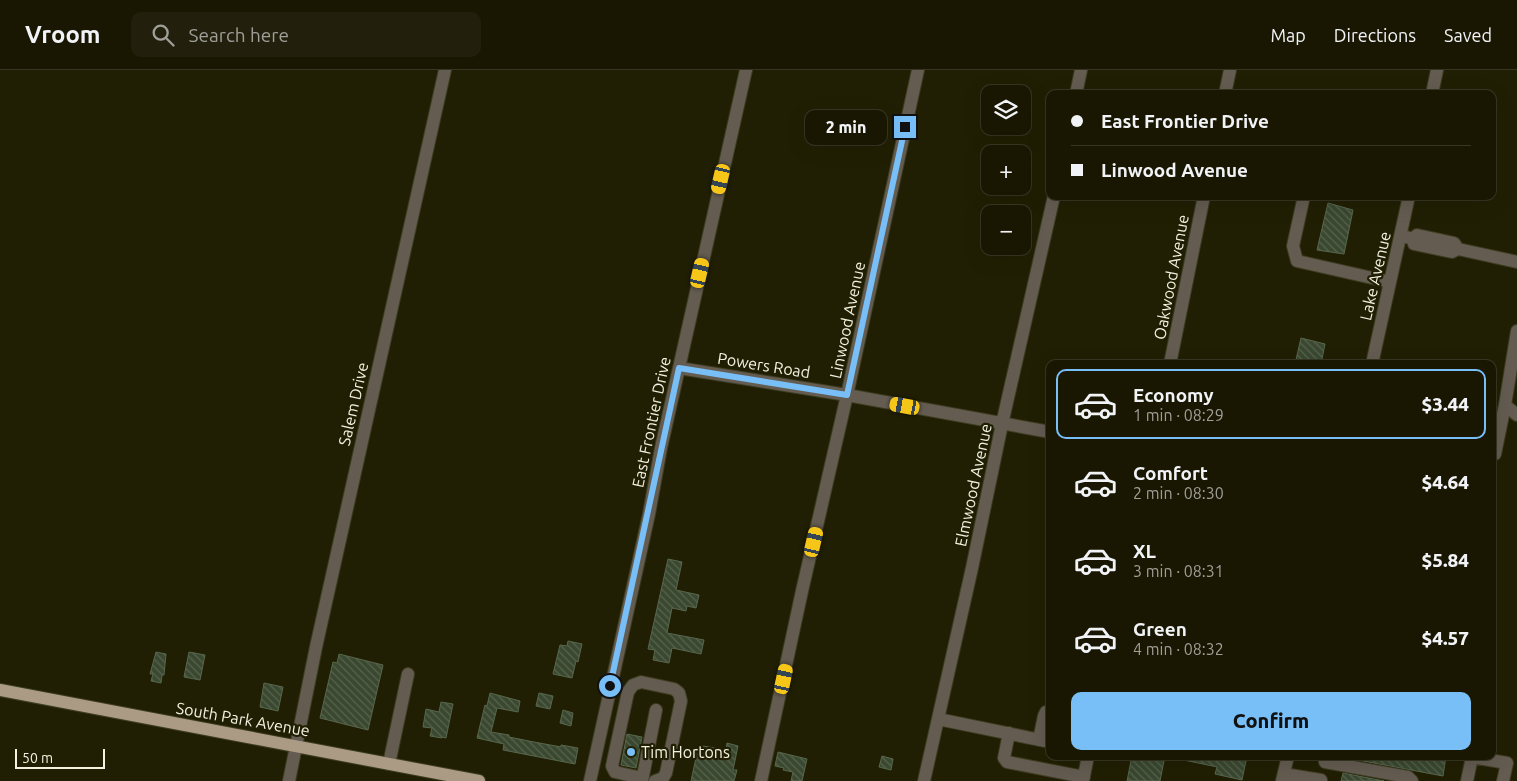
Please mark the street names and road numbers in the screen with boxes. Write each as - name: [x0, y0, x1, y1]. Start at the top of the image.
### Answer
- street label: Oakwood Avenue: [1150, 213, 1192, 341]
- street label: Lake Avenue: [1356, 230, 1394, 322]
- street label: Linwood Avenue: [826, 260, 868, 380]
- street label: Powers Road: [716, 349, 812, 381]
- street label: East Frontier Drive: [628, 355, 674, 489]
- street label: Salem Drive: [335, 361, 371, 447]
- street label: Elmwood Avenue: [951, 422, 995, 548]
- street label: South Park Avenue: [175, 698, 311, 740]

